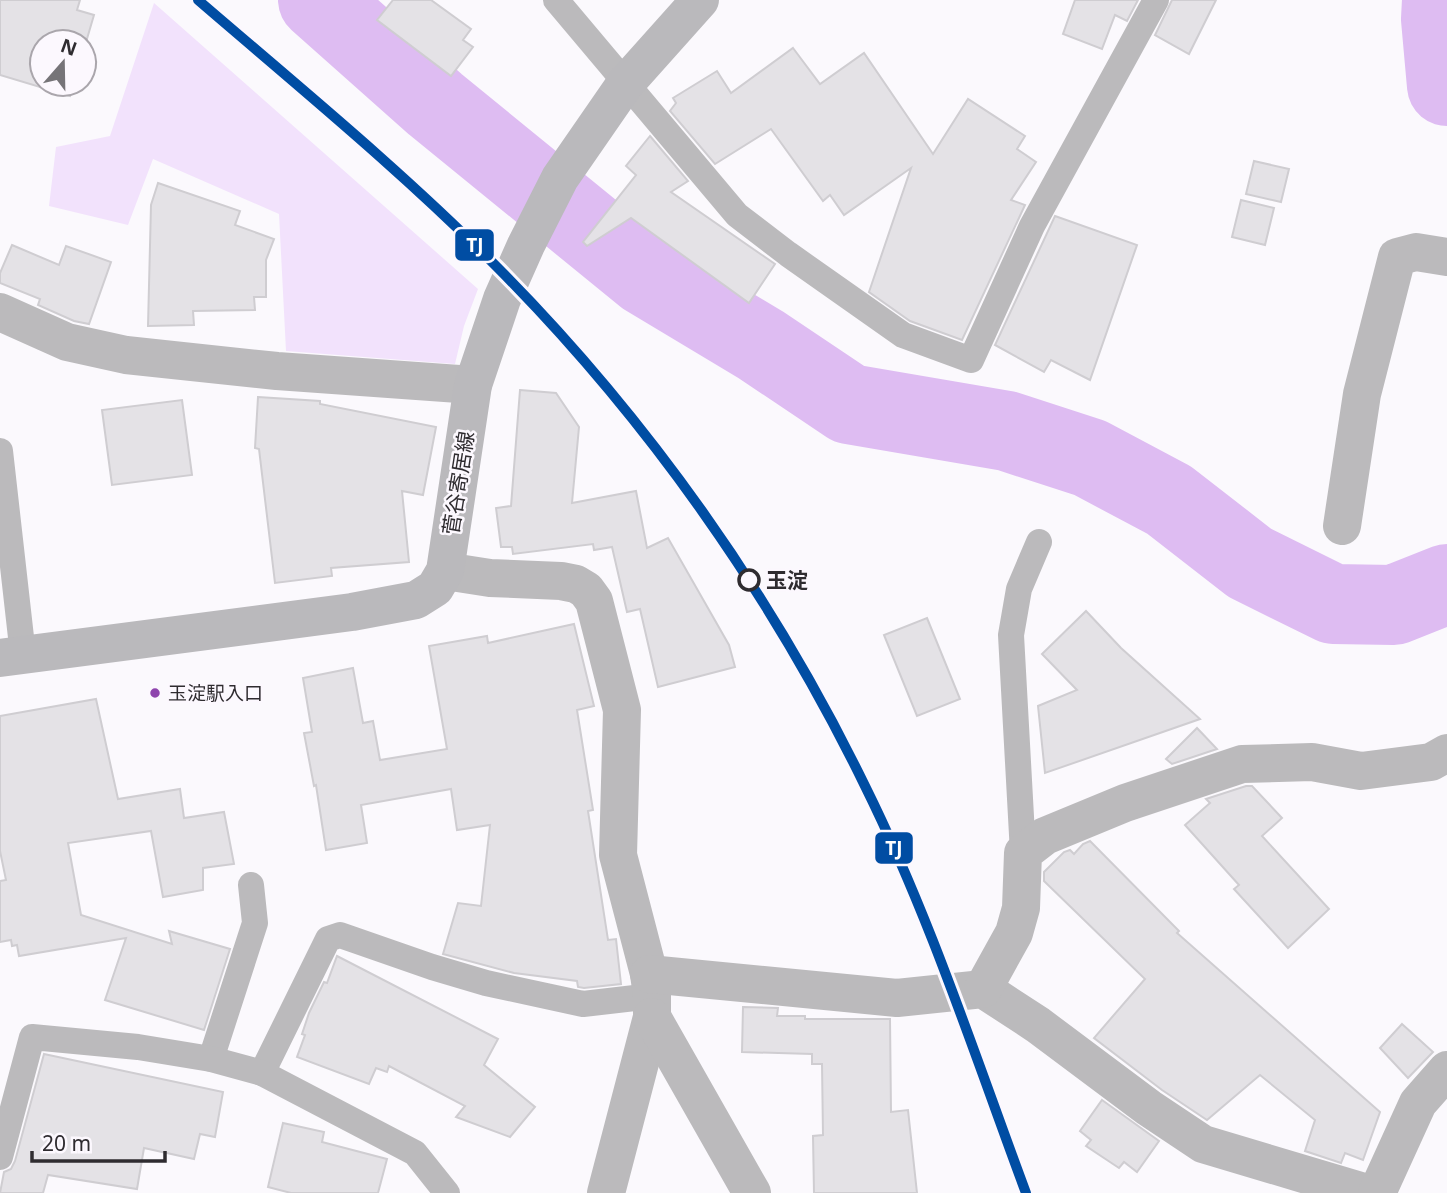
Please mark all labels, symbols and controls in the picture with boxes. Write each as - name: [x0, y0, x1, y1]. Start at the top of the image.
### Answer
- north arrow: [28, 28, 98, 98]
- text: N: [57, 32, 81, 62]
- line badge: TJ: [454, 228, 495, 262]
- text: TJ: [466, 232, 484, 258]
- street label: 菅谷寄居線: [436, 429, 480, 537]
- place label: 玉淀: [766, 566, 808, 594]
- marker: 玉淀: [738, 569, 760, 591]
- place label: 玉淀駅入口: [168, 680, 263, 706]
- marker: 玉淀駅入口: [148, 686, 162, 700]
- line badge: TJ: [874, 831, 914, 865]
- text: TJ: [885, 835, 903, 861]
- scale bar: [32, 1120, 164, 1164]
- text: 20 m: [42, 1129, 91, 1157]

